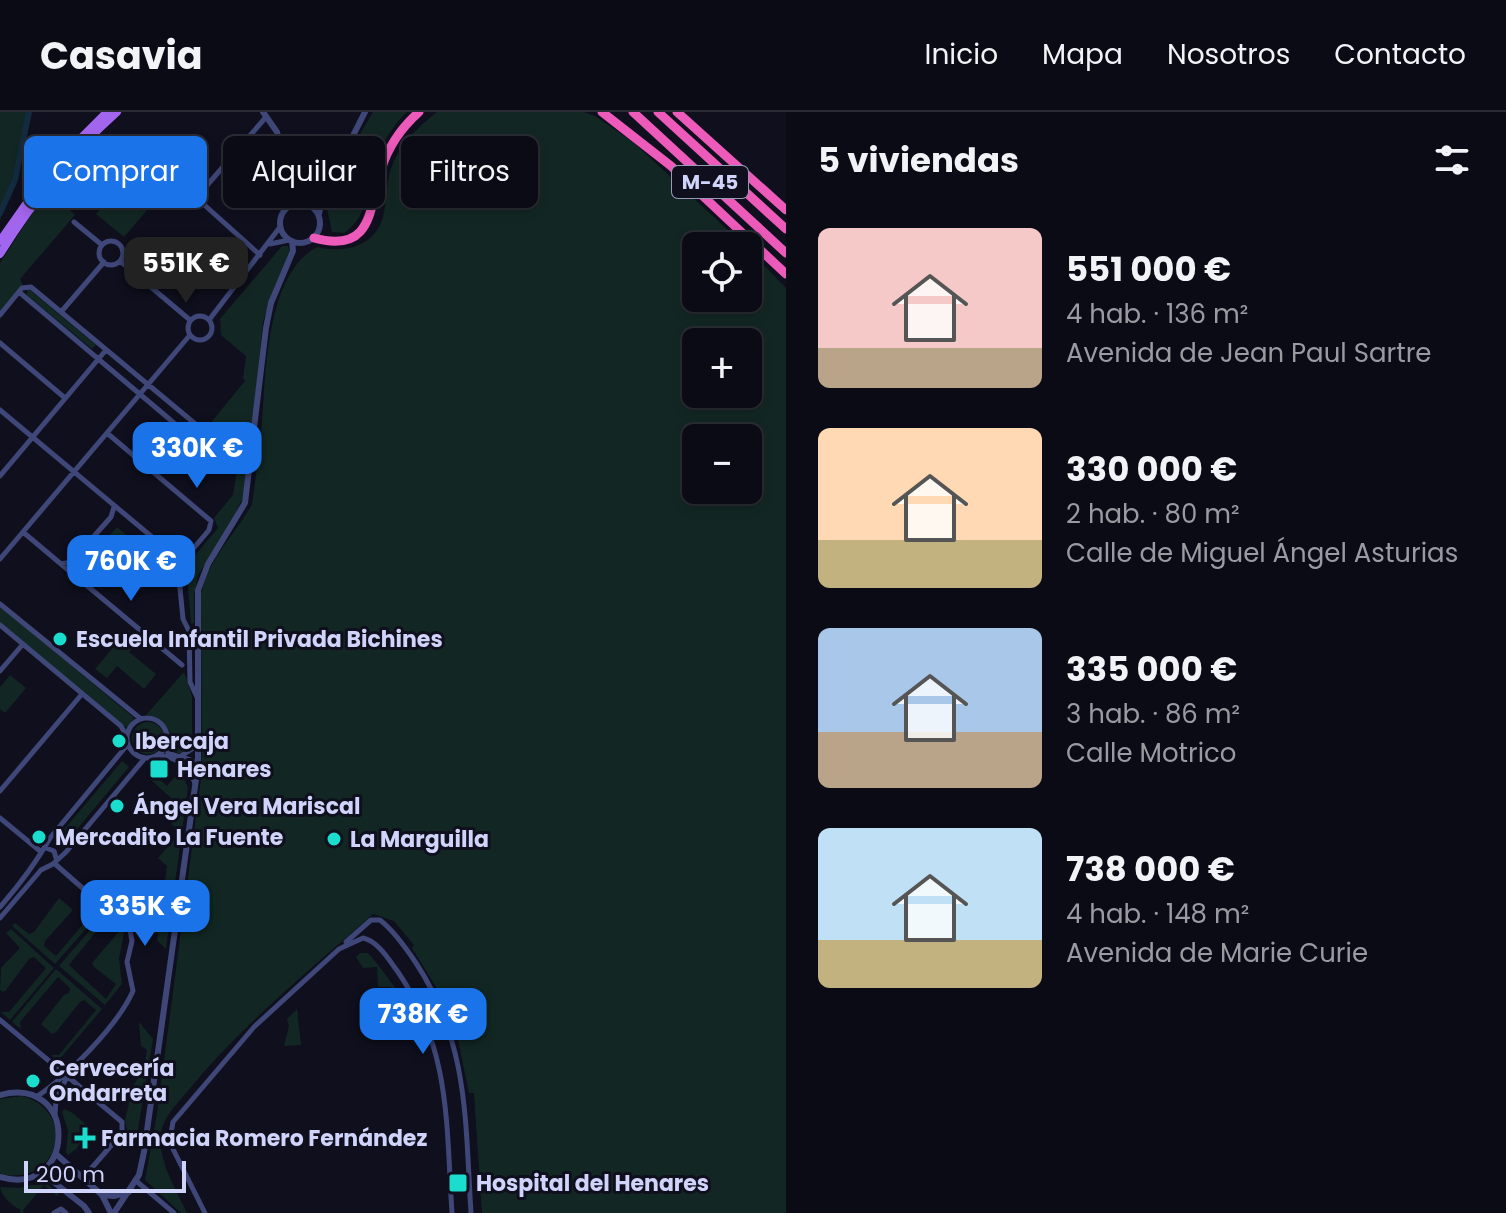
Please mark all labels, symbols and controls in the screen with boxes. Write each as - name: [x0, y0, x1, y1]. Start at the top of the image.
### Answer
- text: Casavia: [40, 29, 203, 82]
- text: Inicio: [925, 35, 998, 74]
- text: Mapa: [1042, 35, 1123, 74]
- text: Nosotros: [1167, 35, 1290, 74]
- text: Contacto: [1334, 35, 1466, 74]
- chip: Comprar: [24, 136, 207, 208]
- chip: Alquilar: [223, 136, 385, 208]
- chip: Filtros: [401, 136, 538, 208]
- text: 5 viviendas: [818, 136, 1019, 184]
- icon: filters: [1430, 138, 1474, 182]
- road number: M-45: [672, 166, 748, 198]
- map controls: [682, 232, 762, 504]
- button: locate: [682, 232, 762, 312]
- pin: 551K €: [121, 237, 251, 305]
- text: 551K €: [142, 245, 230, 281]
- text: 551 000 €: [1066, 245, 1231, 293]
- icon: home: [882, 260, 978, 356]
- text: 4 hab. · 136 m²: [1066, 296, 1248, 332]
- button: +: [682, 328, 762, 408]
- text: Avenida de Jean Paul Sartre: [1066, 335, 1431, 371]
- pin: 330K €: [132, 422, 262, 490]
- button: −: [682, 424, 762, 504]
- text: 330K €: [151, 430, 243, 466]
- text: 330 000 €: [1066, 445, 1237, 493]
- icon: home: [882, 460, 978, 556]
- text: 2 hab. · 80 m²: [1066, 496, 1240, 532]
- pin: 760K €: [66, 535, 196, 603]
- text: Calle de Miguel Ángel Asturias: [1066, 535, 1458, 571]
- text: 760K €: [85, 543, 177, 579]
- place label: Escuela Infantil Privada Bichines: [76, 624, 443, 655]
- marker: Escuela Infantil Privada Bichines: [51, 630, 69, 648]
- text: 335 000 €: [1066, 645, 1237, 693]
- icon: home: [882, 660, 978, 756]
- text: 3 hab. · 86 m²: [1066, 696, 1240, 732]
- place label: Ibercaja: [135, 726, 229, 757]
- marker: Ibercaja: [110, 732, 128, 750]
- text: Calle Motrico: [1066, 735, 1237, 771]
- place label: Henares: [177, 754, 272, 785]
- marker: Henares: [148, 758, 170, 780]
- place label: Ángel Vera Mariscal: [133, 791, 360, 822]
- marker: Ángel Vera Mariscal: [108, 797, 126, 815]
- place label: Mercadito La Fuente: [55, 822, 283, 853]
- place label: La Marguilla: [350, 824, 489, 855]
- marker: Mercadito La Fuente: [30, 828, 48, 846]
- marker: La Marguilla: [325, 830, 343, 848]
- text: 738 000 €: [1066, 845, 1235, 893]
- icon: home: [882, 860, 978, 956]
- pin: 335K €: [80, 880, 210, 948]
- text: 335K €: [99, 888, 191, 924]
- text: 4 hab. · 148 m²: [1066, 896, 1249, 932]
- text: Avenida de Marie Curie: [1066, 935, 1368, 971]
- pin: 738K €: [358, 988, 488, 1056]
- text: 738K €: [378, 996, 468, 1032]
- place label: Cervecería Ondarreta: [49, 1053, 174, 1109]
- marker: Cervecería Ondarreta: [24, 1072, 42, 1090]
- place label: Farmacia Romero Fernández: [101, 1123, 427, 1154]
- marker: Farmacia Romero Fernández: [76, 1129, 94, 1147]
- scale bar: [24, 1157, 186, 1193]
- text: 200 m: [36, 1159, 105, 1190]
- place label: Hospital del Henares: [476, 1168, 709, 1199]
- marker: Hospital del Henares: [447, 1172, 469, 1194]

